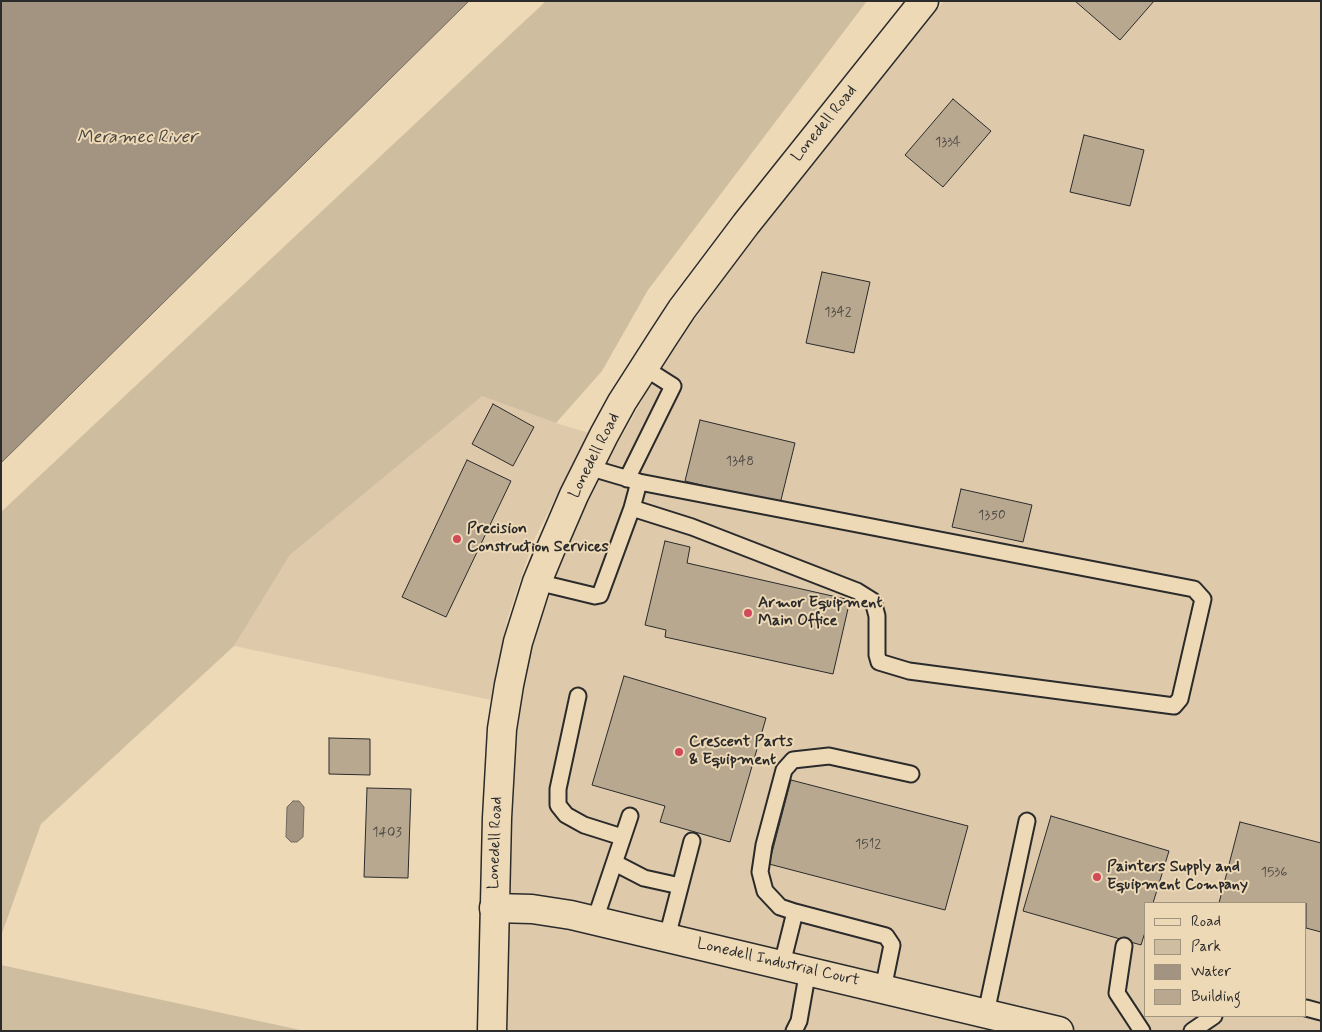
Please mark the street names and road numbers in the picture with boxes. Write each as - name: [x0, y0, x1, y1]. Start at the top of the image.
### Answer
- street label: Lonedell Road: [788, 82, 862, 166]
- street label: Lonedell Road: [565, 410, 625, 502]
- street label: Lonedell Road: [485, 796, 507, 890]
- street label: Lonedell Industrial Court: [695, 935, 861, 991]

